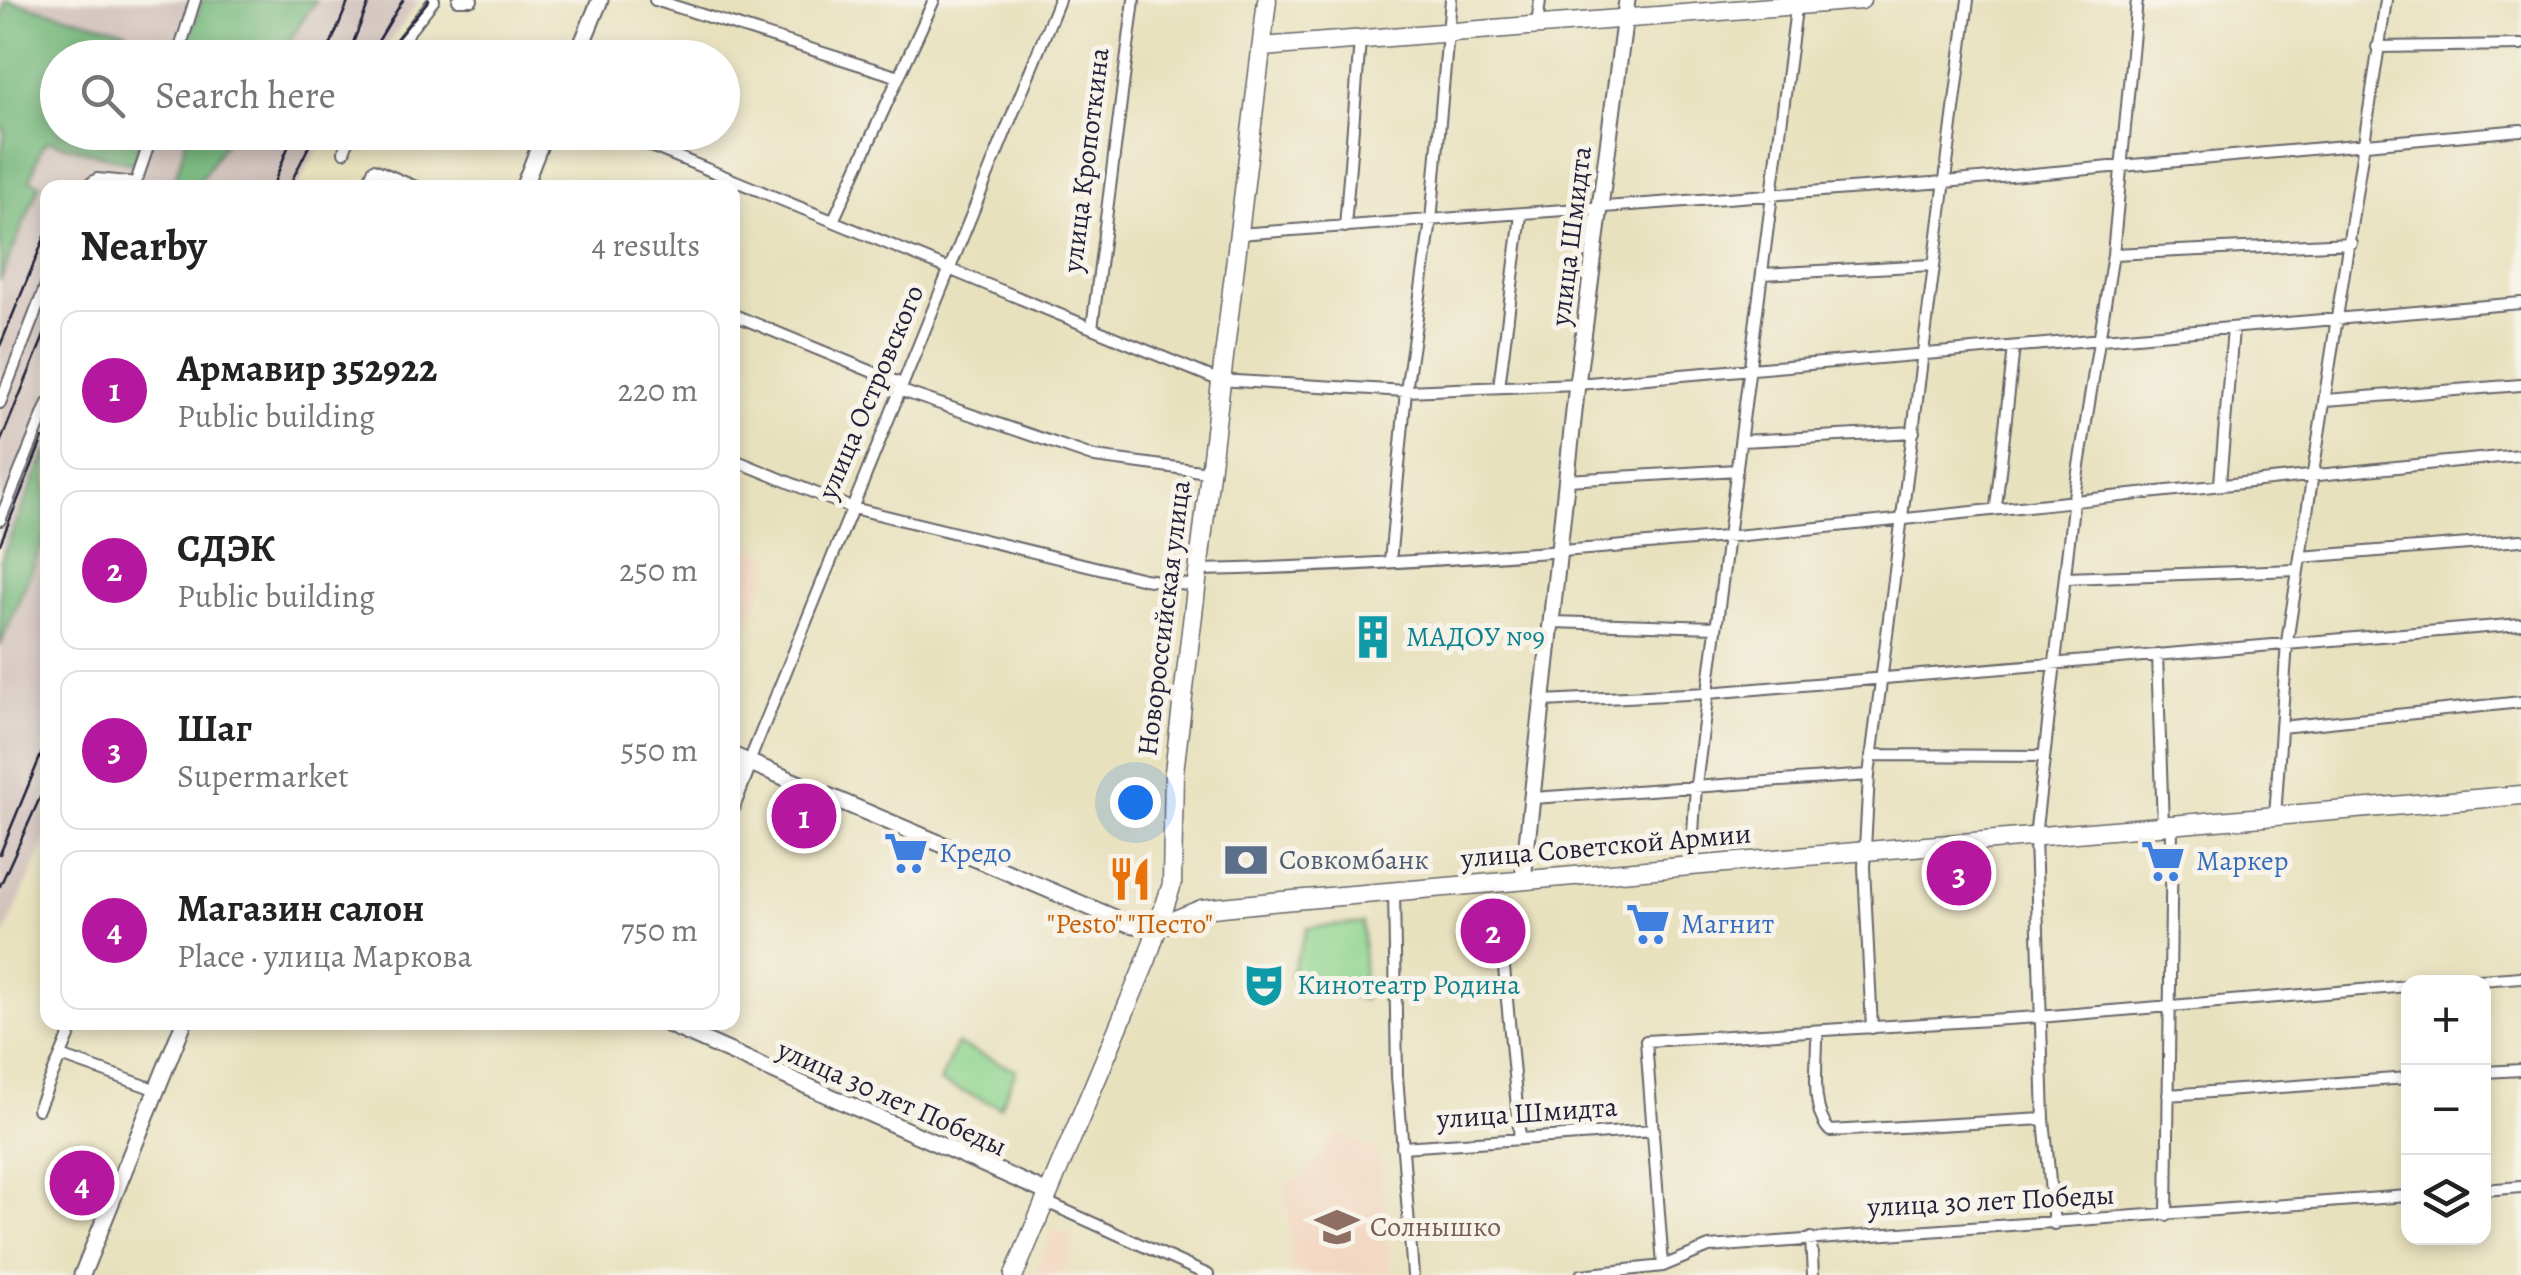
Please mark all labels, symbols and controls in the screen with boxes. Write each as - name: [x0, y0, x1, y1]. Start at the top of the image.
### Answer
- search box: [40, 40, 740, 150]
- street label: улица Кропоткина: [1053, 46, 1119, 275]
- icon: search: [75, 68, 130, 123]
- text: Search here: [155, 69, 336, 121]
- street label: улица Шмидта: [1541, 144, 1601, 329]
- text: Nearby: [80, 217, 207, 274]
- text: 4 results: [591, 223, 700, 267]
- street label: улица Островского: [808, 279, 933, 506]
- text: Армавир 352922: [177, 342, 437, 394]
- text: 1: [109, 368, 120, 412]
- text: 220 m: [618, 368, 698, 412]
- text: Public building: [177, 394, 375, 438]
- street label: Новороссийская улица: [1128, 478, 1200, 758]
- text: СДЭК: [177, 522, 275, 574]
- text: 2: [107, 548, 122, 592]
- text: 250 m: [619, 548, 698, 592]
- text: Public building: [177, 574, 375, 618]
- building icon: МАДОУ №9: [1349, 613, 1397, 661]
- place label: МАДОУ №9: [1406, 618, 1545, 656]
- text: Шаг: [177, 702, 252, 754]
- text: 3: [108, 728, 121, 772]
- text: 550 m: [620, 728, 698, 772]
- text: Supermarket: [177, 754, 349, 798]
- your location: [1110, 777, 1161, 828]
- pin: 1: [772, 778, 836, 854]
- street label: улица Советской Армии: [1458, 814, 1753, 878]
- supermarket icon: Кредо: [882, 829, 930, 877]
- place label: Кредо: [939, 834, 1012, 872]
- bank icon: Совкомбанк: [1222, 836, 1270, 884]
- pin: 3: [1926, 836, 1992, 910]
- supermarket icon: Маркер: [2139, 837, 2187, 885]
- place label: Совкомбанк: [1279, 841, 1429, 879]
- place label: Маркер: [2196, 842, 2289, 880]
- restaurant icon: "Pesto" "Песто": [1106, 855, 1154, 903]
- text: Магазин салон: [177, 882, 424, 934]
- pin: 2: [1460, 894, 1526, 968]
- supermarket icon: Магнит: [1624, 900, 1672, 948]
- place label: "Pesto" "Песто": [1047, 905, 1213, 943]
- place label: Магнит: [1681, 905, 1774, 943]
- text: 4: [107, 908, 122, 952]
- text: 750 m: [621, 908, 698, 952]
- text: Place · улица Маркова: [177, 934, 472, 978]
- theatre icon: Кинотеатр Родина: [1240, 961, 1288, 1009]
- place label: Кинотеатр Родина: [1297, 966, 1520, 1004]
- map controls: [2401, 975, 2491, 1245]
- button: +: [2401, 975, 2491, 1065]
- street label: улица 30 лет Победы: [770, 1030, 1013, 1166]
- button: −: [2401, 1065, 2491, 1155]
- street label: улица Шмидта: [1434, 1088, 1619, 1138]
- pin: 4: [49, 1146, 114, 1220]
- button: layers: [2401, 1155, 2491, 1245]
- street label: улица 30 лет Победы: [1866, 1176, 2115, 1226]
- school or university icon: Солнышко: [1313, 1203, 1361, 1251]
- place label: Солнышко: [1370, 1208, 1501, 1246]

